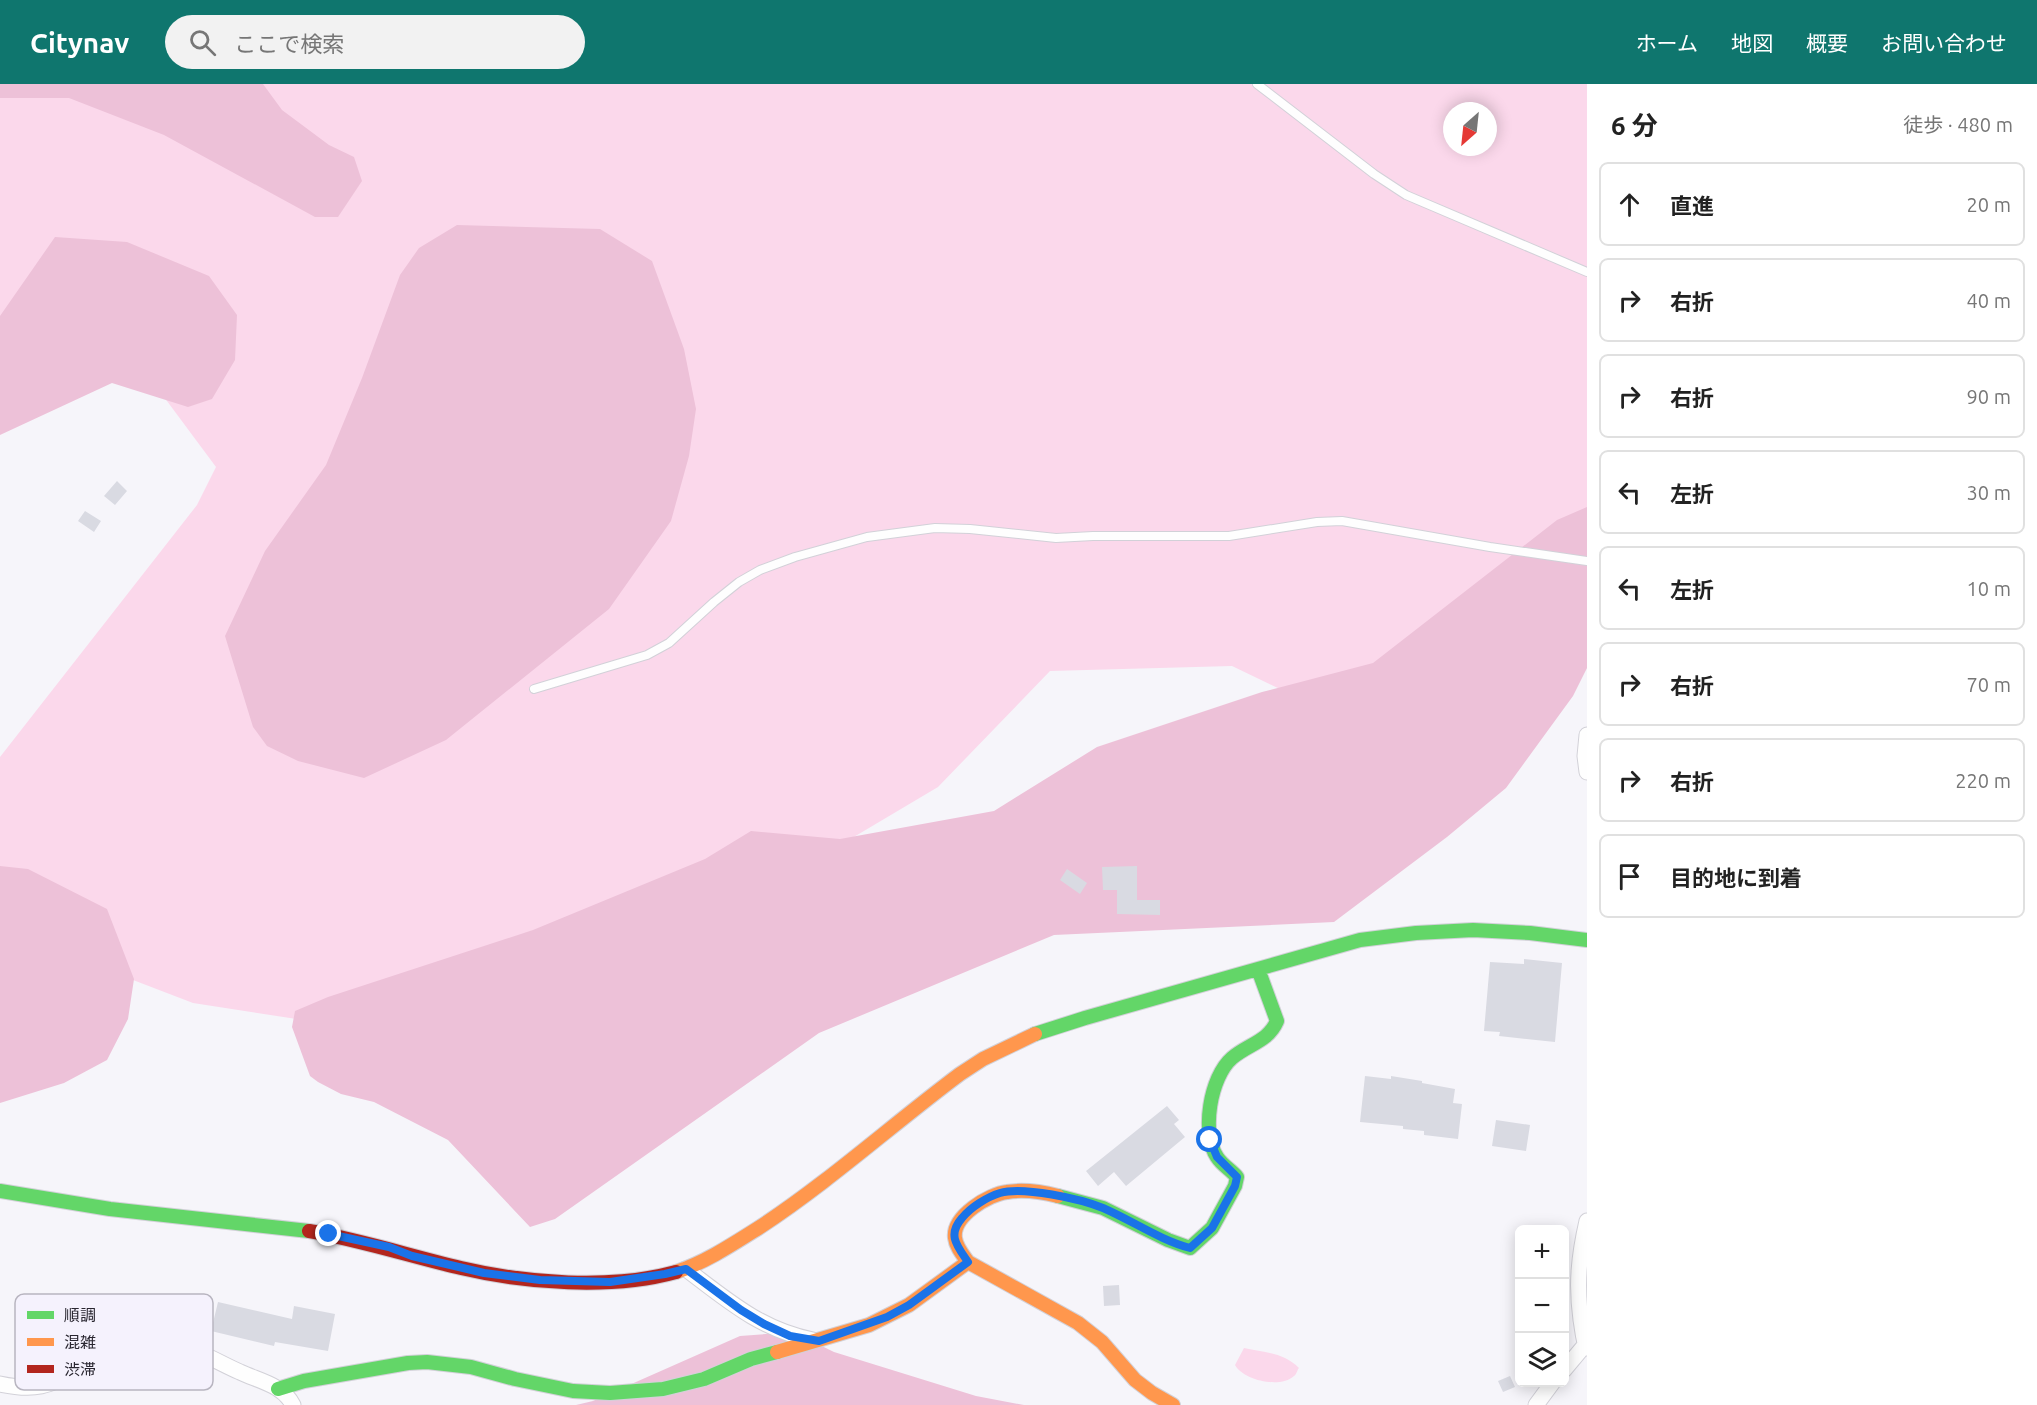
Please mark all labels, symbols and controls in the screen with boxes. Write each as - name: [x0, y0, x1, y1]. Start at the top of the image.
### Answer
- search box: [165, 15, 585, 69]
- icon: search: [186, 26, 219, 59]
- text: Citynav: [30, 27, 129, 58]
- text: ここで検索: [234, 31, 344, 56]
- text: ホーム: [1636, 31, 1698, 55]
- text: 地図: [1731, 31, 1773, 55]
- text: 概要: [1806, 31, 1848, 55]
- text: お問い合わせ: [1881, 31, 2007, 55]
- north arrow: [1443, 102, 1497, 156]
- text: 6 分: [1611, 111, 1658, 140]
- text: 徒歩 · 480 m: [1903, 113, 2013, 136]
- icon: ahead: [1613, 188, 1646, 221]
- text: 直進: [1670, 193, 1714, 218]
- text: 20 m: [1967, 193, 2011, 216]
- icon: right: [1613, 284, 1646, 317]
- text: 右折: [1670, 289, 1714, 314]
- text: 40 m: [1967, 289, 2011, 312]
- icon: right: [1613, 380, 1646, 413]
- text: 右折: [1670, 385, 1714, 410]
- text: 90 m: [1967, 385, 2011, 408]
- icon: left: [1613, 476, 1646, 509]
- text: 左折: [1670, 481, 1714, 506]
- text: 30 m: [1967, 481, 2011, 504]
- icon: left: [1613, 572, 1646, 605]
- text: 左折: [1670, 577, 1714, 602]
- text: 10 m: [1967, 577, 2011, 600]
- icon: right: [1613, 668, 1646, 701]
- text: 右折: [1670, 673, 1714, 698]
- text: 70 m: [1967, 673, 2011, 696]
- icon: right: [1613, 764, 1646, 797]
- text: 右折: [1670, 769, 1714, 794]
- text: 220 m: [1955, 769, 2011, 792]
- icon: arrive: [1613, 860, 1646, 893]
- text: 目的地に到着: [1670, 865, 1802, 890]
- route start: [1196, 1126, 1222, 1152]
- route end: [315, 1220, 341, 1246]
- map controls: [1515, 1225, 1569, 1387]
- button: +: [1515, 1225, 1569, 1279]
- button: −: [1515, 1279, 1569, 1333]
- legend: [15, 1294, 213, 1390]
- text: 順調: [64, 1306, 96, 1324]
- text: 混雑: [64, 1333, 96, 1351]
- button: layers: [1515, 1333, 1569, 1387]
- text: 渋滞: [64, 1360, 96, 1378]

